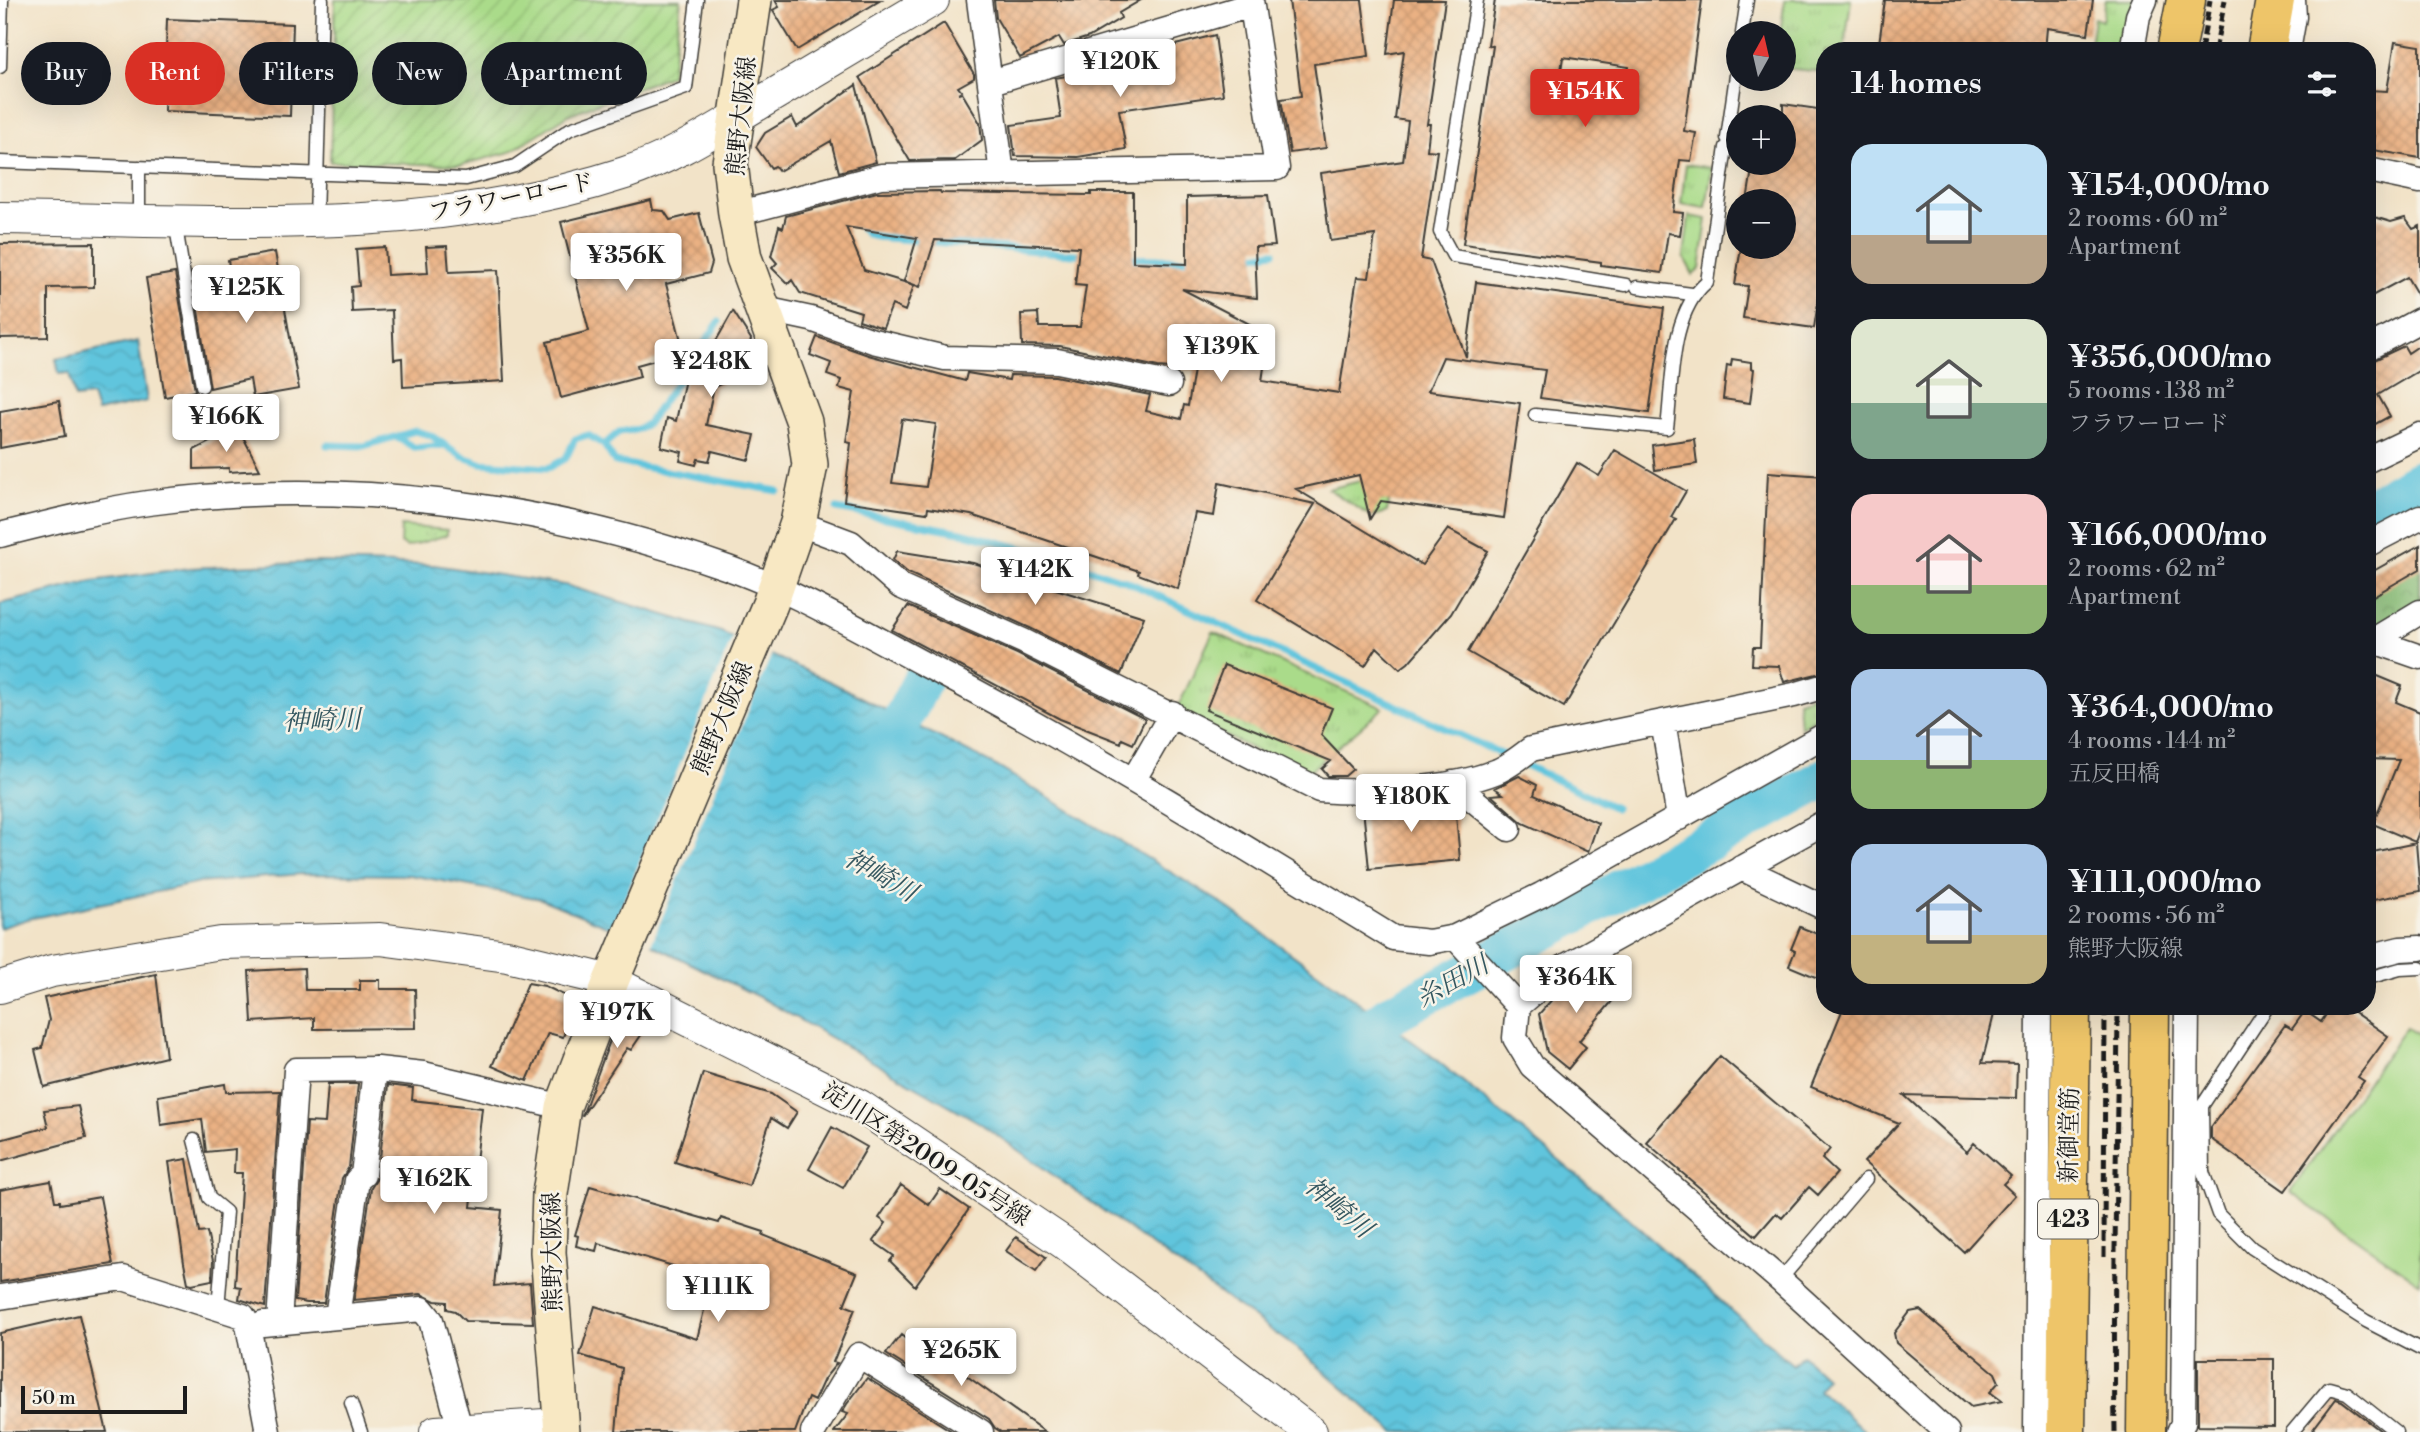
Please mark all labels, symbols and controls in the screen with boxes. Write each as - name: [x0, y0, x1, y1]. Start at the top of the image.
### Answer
- north arrow: [1726, 21, 1796, 91]
- map controls: [1726, 21, 1796, 259]
- pin: ¥120K: [1071, 40, 1169, 99]
- chip: Buy: [21, 42, 111, 105]
- chip: Rent: [125, 42, 225, 105]
- chip: Filters: [239, 42, 358, 105]
- chip: New: [372, 42, 467, 105]
- chip: Apartment: [481, 42, 647, 105]
- text: ¥120K: [1081, 48, 1159, 76]
- street label: 熊野大阪線: [721, 55, 763, 177]
- text: 14 homes: [1851, 65, 1982, 103]
- icon: filters: [2303, 65, 2341, 103]
- pin: ¥154K: [1536, 69, 1634, 129]
- text: ¥154K: [1546, 78, 1624, 106]
- button: +: [1726, 105, 1796, 175]
- street label: フラワーロード: [426, 167, 597, 229]
- text: ¥154,000/mo: [2068, 167, 2270, 205]
- icon: home: [1907, 172, 1991, 256]
- button: −: [1726, 189, 1796, 259]
- text: 2 rooms · 60 m²: [2068, 205, 2227, 233]
- pin: ¥356K: [577, 233, 675, 293]
- text: Apartment: [2068, 233, 2181, 261]
- text: ¥356K: [587, 242, 665, 270]
- pin: ¥125K: [197, 266, 295, 325]
- text: ¥125K: [208, 274, 284, 302]
- pin: ¥139K: [1172, 324, 1270, 384]
- text: ¥139K: [1183, 333, 1259, 361]
- text: ¥356,000/mo: [2068, 339, 2272, 377]
- pin: ¥248K: [662, 340, 760, 399]
- icon: home: [1907, 347, 1991, 431]
- text: ¥248K: [671, 348, 751, 376]
- text: 5 rooms · 138 m²: [2068, 377, 2234, 405]
- pin: ¥166K: [177, 394, 275, 454]
- text: ¥166K: [188, 403, 264, 431]
- text: フラワーロード: [2068, 410, 2229, 438]
- text: ¥166,000/mo: [2068, 517, 2267, 555]
- icon: home: [1907, 522, 1991, 606]
- pin: ¥142K: [986, 548, 1084, 607]
- text: 2 rooms · 62 m²: [2068, 555, 2225, 583]
- text: ¥142K: [997, 556, 1073, 584]
- text: Apartment: [2068, 583, 2181, 611]
- street label: 熊野大阪線: [686, 657, 760, 779]
- text: ¥364,000/mo: [2068, 689, 2274, 727]
- icon: home: [1907, 697, 1991, 781]
- water label: 神崎川: [282, 704, 365, 738]
- text: 4 rooms · 144 m²: [2068, 727, 2235, 755]
- text: 五反田橋: [2068, 760, 2160, 788]
- pin: ¥180K: [1362, 774, 1460, 834]
- text: ¥180K: [1372, 783, 1450, 811]
- water label: 神崎川: [839, 843, 925, 911]
- text: ¥111,000/mo: [2068, 864, 2262, 902]
- icon: home: [1907, 872, 1991, 956]
- text: 2 rooms · 56 m²: [2068, 902, 2224, 930]
- text: 熊野大阪線: [2068, 935, 2183, 963]
- water label: 糸田川: [1411, 948, 1497, 1015]
- pin: ¥364K: [1527, 956, 1625, 1015]
- text: ¥364K: [1536, 964, 1616, 992]
- pin: ¥197K: [568, 990, 666, 1050]
- text: ¥197K: [579, 999, 655, 1027]
- street label: 淀川区第2009-05号線: [816, 1076, 1035, 1234]
- street label: 新御堂筋: [2054, 1087, 2086, 1183]
- pin: ¥162K: [385, 1156, 483, 1216]
- text: ¥162K: [396, 1165, 472, 1193]
- water label: 神崎川: [1298, 1170, 1381, 1247]
- street label: 熊野大阪線: [537, 1192, 569, 1312]
- road number: 423: [2038, 1200, 2098, 1238]
- pin: ¥111K: [669, 1264, 767, 1324]
- text: ¥111K: [683, 1273, 753, 1301]
- pin: ¥265K: [912, 1328, 1010, 1388]
- text: ¥265K: [921, 1337, 1001, 1365]
- scale bar: [21, 1383, 187, 1415]
- text: 50 m: [32, 1386, 76, 1410]

